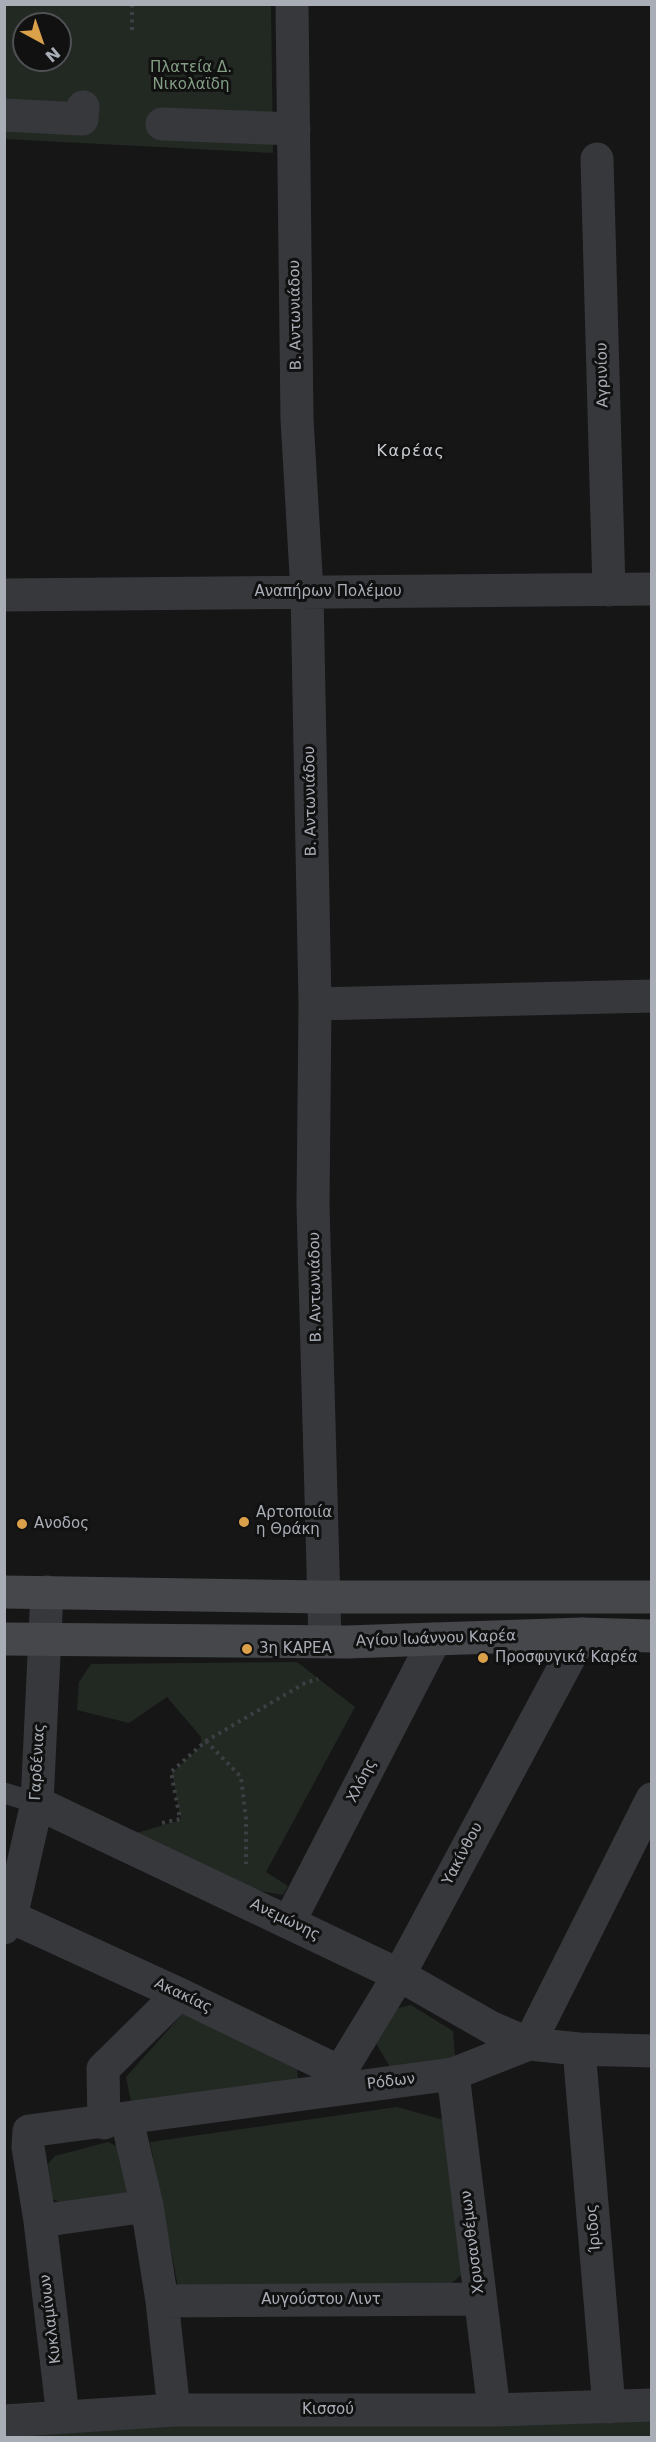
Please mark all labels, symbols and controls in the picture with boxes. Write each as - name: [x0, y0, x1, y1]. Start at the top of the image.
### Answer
- north arrow: [12, 12, 72, 72]
- text: N: [41, 43, 64, 66]
- park label: Πλατεία Δ. Νικολαϊδη: [150, 59, 232, 94]
- street label: Β. Αντωνιάδου: [286, 260, 306, 370]
- street label: Αγρινίου: [593, 342, 613, 408]
- district label: Καρέας: [377, 442, 445, 462]
- street label: Αναπήρων Πολέμου: [254, 583, 402, 601]
- street label: Β. Αντωνιάδου: [301, 746, 321, 856]
- street label: Β. Αντωνιάδου: [306, 1232, 326, 1342]
- place label: Αρτοποιία η Θράκη: [256, 1504, 332, 1539]
- place label: Ανοδος: [34, 1515, 89, 1533]
- marker: Αρτοποιία η Θράκη: [237, 1515, 251, 1529]
- marker: Ανοδος: [15, 1517, 29, 1531]
- street label: Αγίου Ιωάννου Καρέα: [356, 1627, 516, 1651]
- place label: 3η ΚΑΡΕΑ: [259, 1640, 332, 1658]
- marker: 3η ΚΑΡΕΑ: [240, 1642, 254, 1656]
- place label: Προσφυγικά Καρέα: [495, 1649, 638, 1667]
- marker: Προσφυγικά Καρέα: [476, 1651, 490, 1665]
- street label: Γαρδένιας: [27, 1723, 49, 1801]
- street label: Χλόης: [343, 1756, 381, 1806]
- street label: Υακίνθου: [439, 1820, 487, 1888]
- street label: Ανεμώνης: [247, 1895, 323, 1945]
- street label: Ακακίας: [151, 1975, 215, 2017]
- street label: Ρόδων: [366, 2070, 416, 2094]
- street label: Χρυσανθέμων: [458, 2189, 488, 2295]
- street label: Ίριδος: [583, 2203, 605, 2253]
- street label: Κυκλαμίνων: [37, 2273, 65, 2365]
- street label: Αυγούστου Λιντ: [261, 2291, 381, 2309]
- street label: Κισσού: [302, 2401, 354, 2419]

